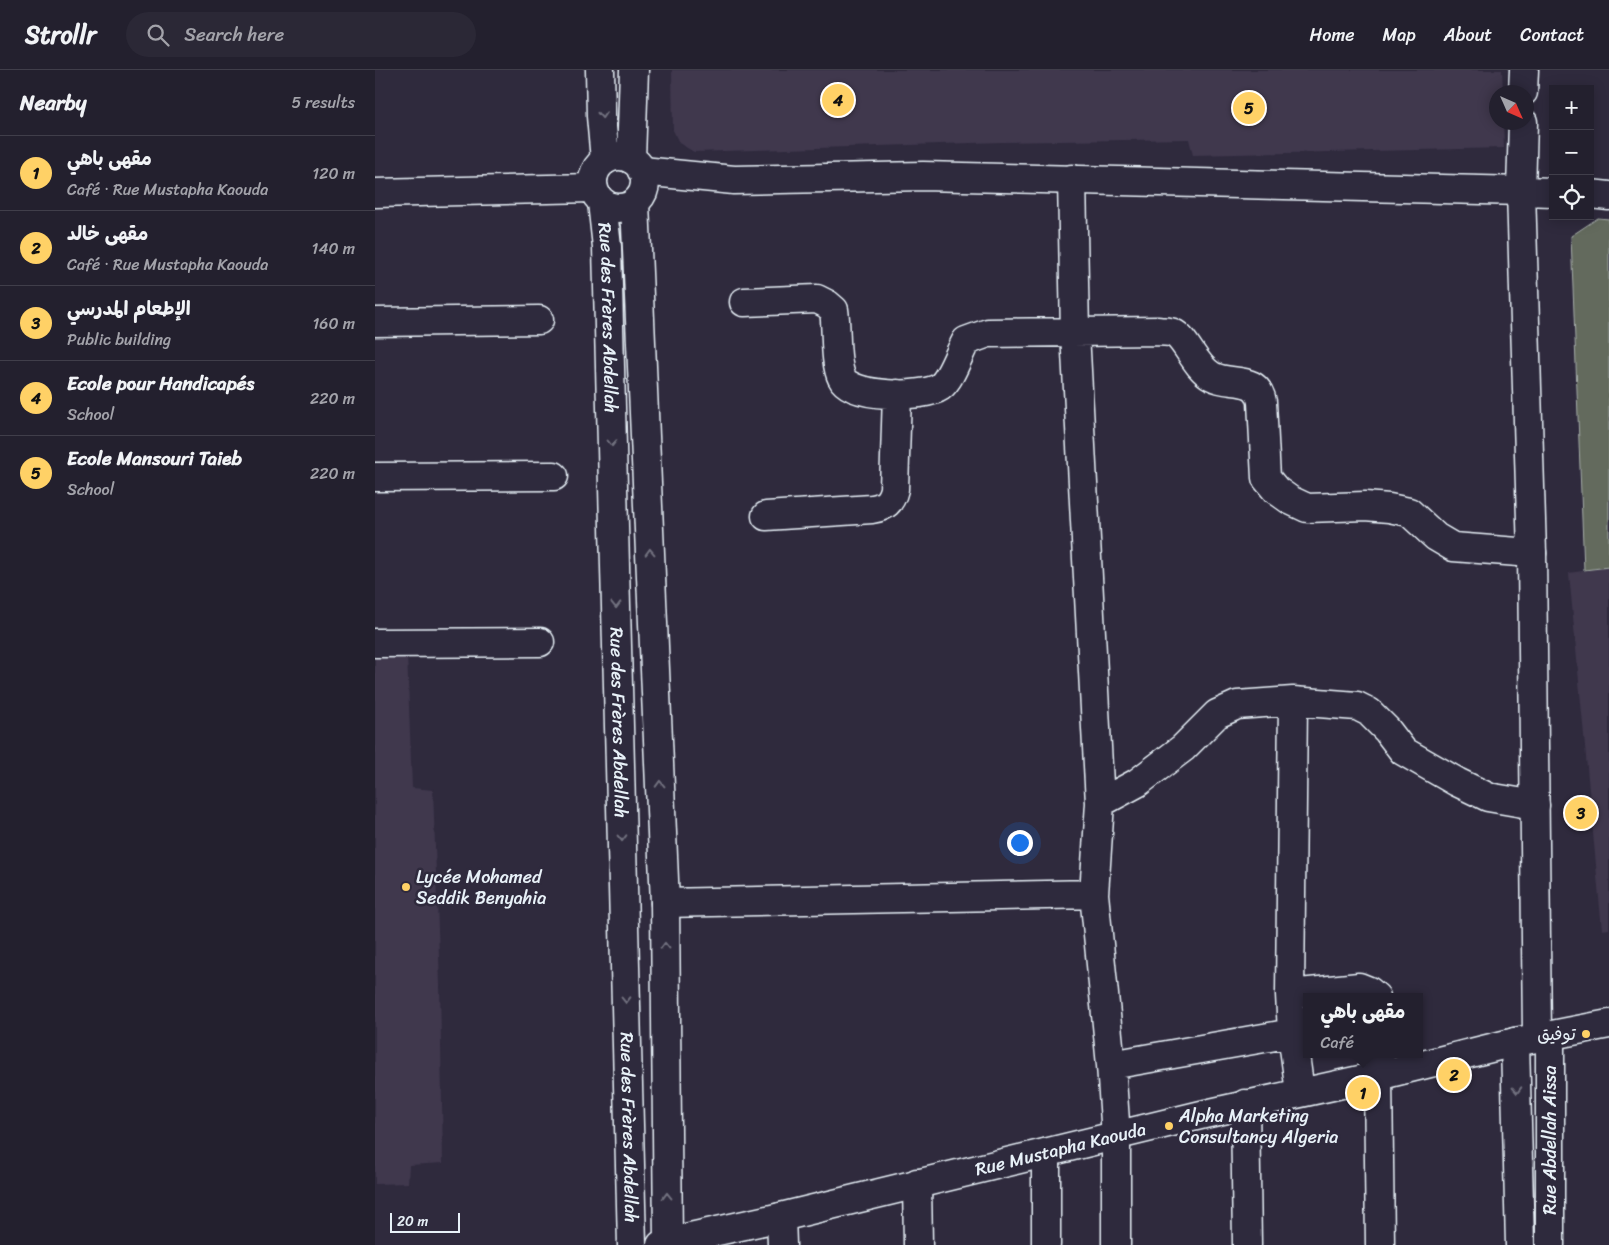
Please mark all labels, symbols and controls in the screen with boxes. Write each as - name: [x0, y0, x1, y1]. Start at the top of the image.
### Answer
- search box: [126, 12, 476, 57]
- text: Strollr: [25, 14, 96, 56]
- text: Search here: [184, 18, 284, 51]
- text: Home: [1310, 19, 1355, 51]
- text: Map: [1383, 19, 1416, 51]
- text: About: [1444, 19, 1492, 51]
- text: Contact: [1520, 19, 1584, 51]
- icon: search: [144, 21, 172, 49]
- pin: 4: [822, 81, 854, 119]
- text: Nearby: [20, 84, 86, 122]
- north arrow: [1489, 85, 1534, 130]
- map controls: [1549, 85, 1594, 220]
- button: +: [1549, 85, 1594, 130]
- text: 5 results: [291, 88, 355, 117]
- pin: 5: [1233, 89, 1265, 127]
- one-way arrow: [596, 112, 607, 120]
- button: −: [1549, 130, 1594, 175]
- text: مقهى باهي: [67, 142, 152, 175]
- text: 1: [33, 159, 39, 188]
- text: 120 m: [312, 159, 355, 188]
- text: Café · Rue Mustapha Kaouda: [67, 175, 268, 204]
- button: locate: [1549, 175, 1594, 220]
- text: مقهى خالد: [67, 217, 148, 250]
- street label: Rue des Frères Abdellah: [588, 221, 627, 413]
- text: 2: [31, 234, 41, 263]
- text: 140 m: [312, 234, 355, 263]
- text: Café · Rue Mustapha Kaouda: [67, 250, 268, 279]
- text: الإطعام المدرسي: [67, 292, 191, 325]
- text: 3: [32, 309, 40, 338]
- text: 160 m: [312, 309, 355, 338]
- text: Public building: [67, 325, 171, 354]
- text: Ecole pour Handicapés: [67, 367, 254, 400]
- text: 4: [31, 384, 41, 413]
- text: 220 m: [310, 384, 355, 413]
- text: School: [67, 400, 114, 429]
- one-way arrow: [607, 440, 617, 447]
- text: Ecole Mansouri Taieb: [67, 442, 242, 475]
- text: 5: [31, 459, 41, 488]
- text: 220 m: [310, 459, 355, 488]
- text: School: [67, 475, 114, 504]
- one-way arrow: [644, 547, 655, 555]
- one-way arrow: [611, 602, 621, 610]
- street label: Rue des Frères Abdellah: [601, 627, 637, 818]
- one-way arrow: [654, 780, 665, 788]
- pin: 3: [1565, 794, 1597, 832]
- your location: [1007, 830, 1033, 856]
- one-way arrow: [616, 834, 627, 842]
- place label: Lycée Mohamed Seddik Benyahia: [416, 861, 546, 914]
- marker: Lycée Mohamed Seddik Benyahia: [400, 881, 412, 893]
- one-way arrow: [660, 942, 670, 950]
- popup: [1303, 993, 1423, 1058]
- text: مقهى باهي: [1321, 995, 1405, 1028]
- one-way arrow: [620, 996, 631, 1004]
- place label: توفيق: [1537, 1018, 1577, 1050]
- text: Café: [1321, 1028, 1354, 1057]
- marker: توفيق: [1580, 1028, 1592, 1040]
- street label: Rue des Frères Abdellah: [611, 1032, 647, 1223]
- pin: 2: [1438, 1056, 1470, 1094]
- street label: Rue Abdellah Aissa: [1534, 1065, 1566, 1215]
- pin: 1: [1347, 1074, 1379, 1112]
- one-way arrow: [1511, 1087, 1522, 1095]
- place label: Alpha Marketing Consultancy Algeria: [1178, 1100, 1338, 1153]
- street label: Rue Mustapha Kaouda: [972, 1113, 1149, 1185]
- marker: Alpha Marketing Consultancy Algeria: [1163, 1120, 1175, 1132]
- one-way arrow: [662, 1192, 673, 1200]
- text: 20 m: [397, 1209, 428, 1234]
- scale bar: [390, 1210, 460, 1233]

